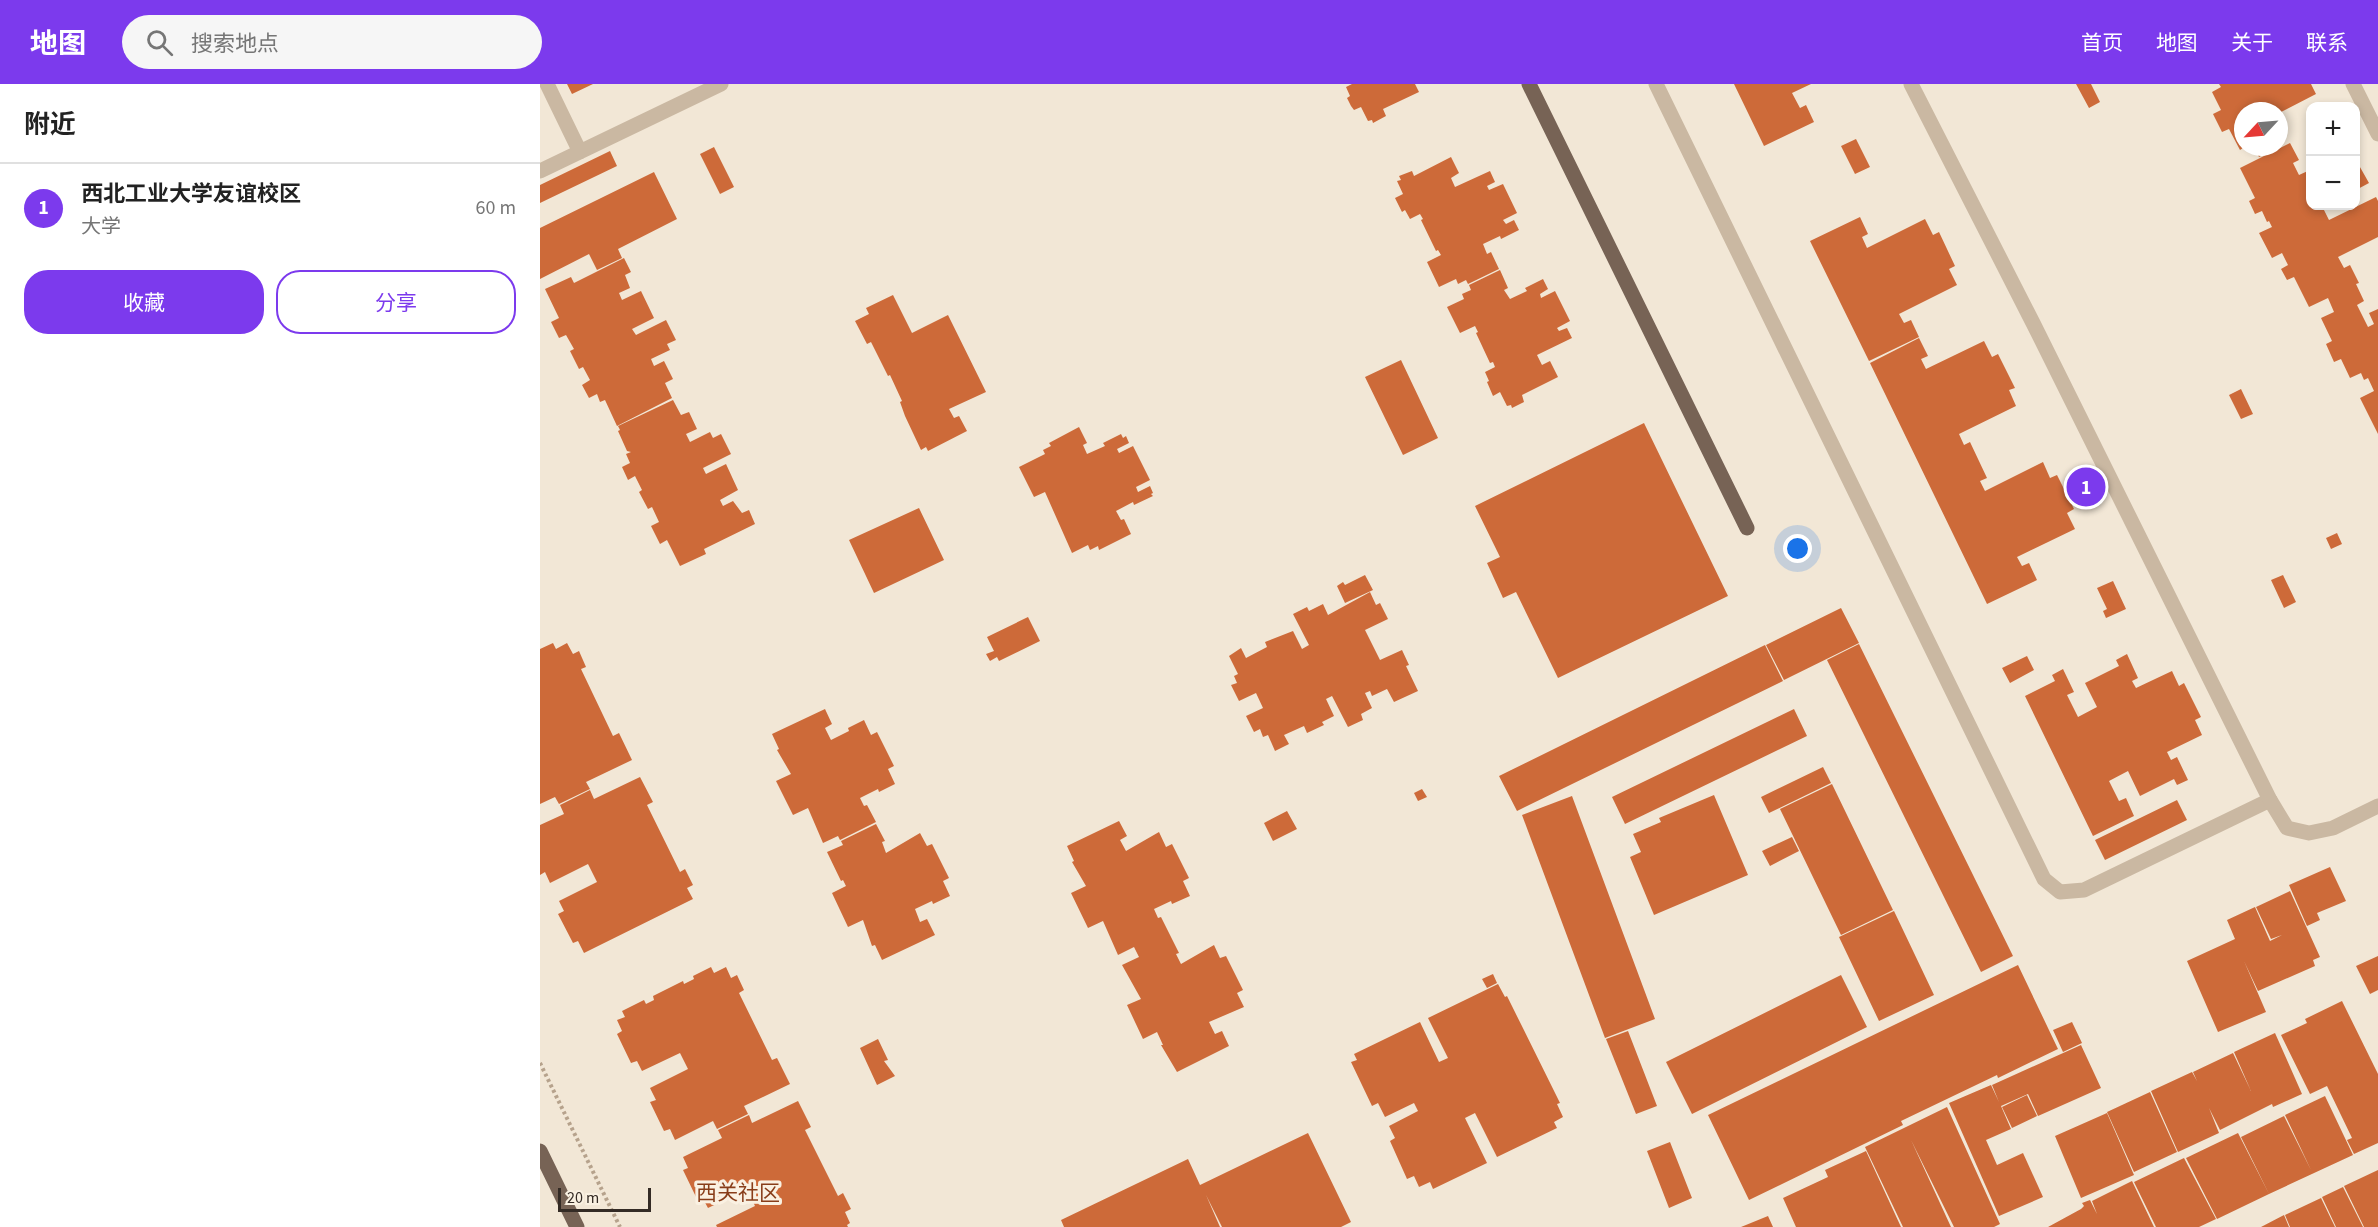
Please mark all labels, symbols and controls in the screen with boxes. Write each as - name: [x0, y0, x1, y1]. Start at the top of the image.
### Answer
- search box: [122, 15, 542, 69]
- text: 地图: [30, 24, 86, 64]
- icon: search: [143, 26, 176, 59]
- text: 搜索地点: [191, 28, 279, 60]
- text: 首页: [2081, 28, 2123, 58]
- text: 地图: [2156, 28, 2198, 58]
- text: 关于: [2231, 28, 2273, 58]
- text: 联系: [2306, 28, 2348, 58]
- north arrow: [2234, 102, 2288, 156]
- map controls: [2306, 102, 2360, 210]
- button: +: [2306, 102, 2360, 156]
- text: 附近: [24, 106, 76, 143]
- button: −: [2306, 156, 2360, 210]
- text: 西北工业大学友谊校区: [81, 178, 301, 210]
- text: 1: [38, 194, 49, 222]
- text: 60 m: [476, 194, 516, 222]
- text: 大学: [81, 213, 121, 241]
- button: 收藏: [24, 270, 264, 334]
- button: 分享: [276, 270, 516, 334]
- pin: 1: [2066, 464, 2106, 510]
- your location: [1783, 534, 1812, 563]
- district label: 西关社区: [696, 1178, 780, 1208]
- scale bar: [558, 1185, 651, 1212]
- text: 20 m: [567, 1187, 599, 1209]

